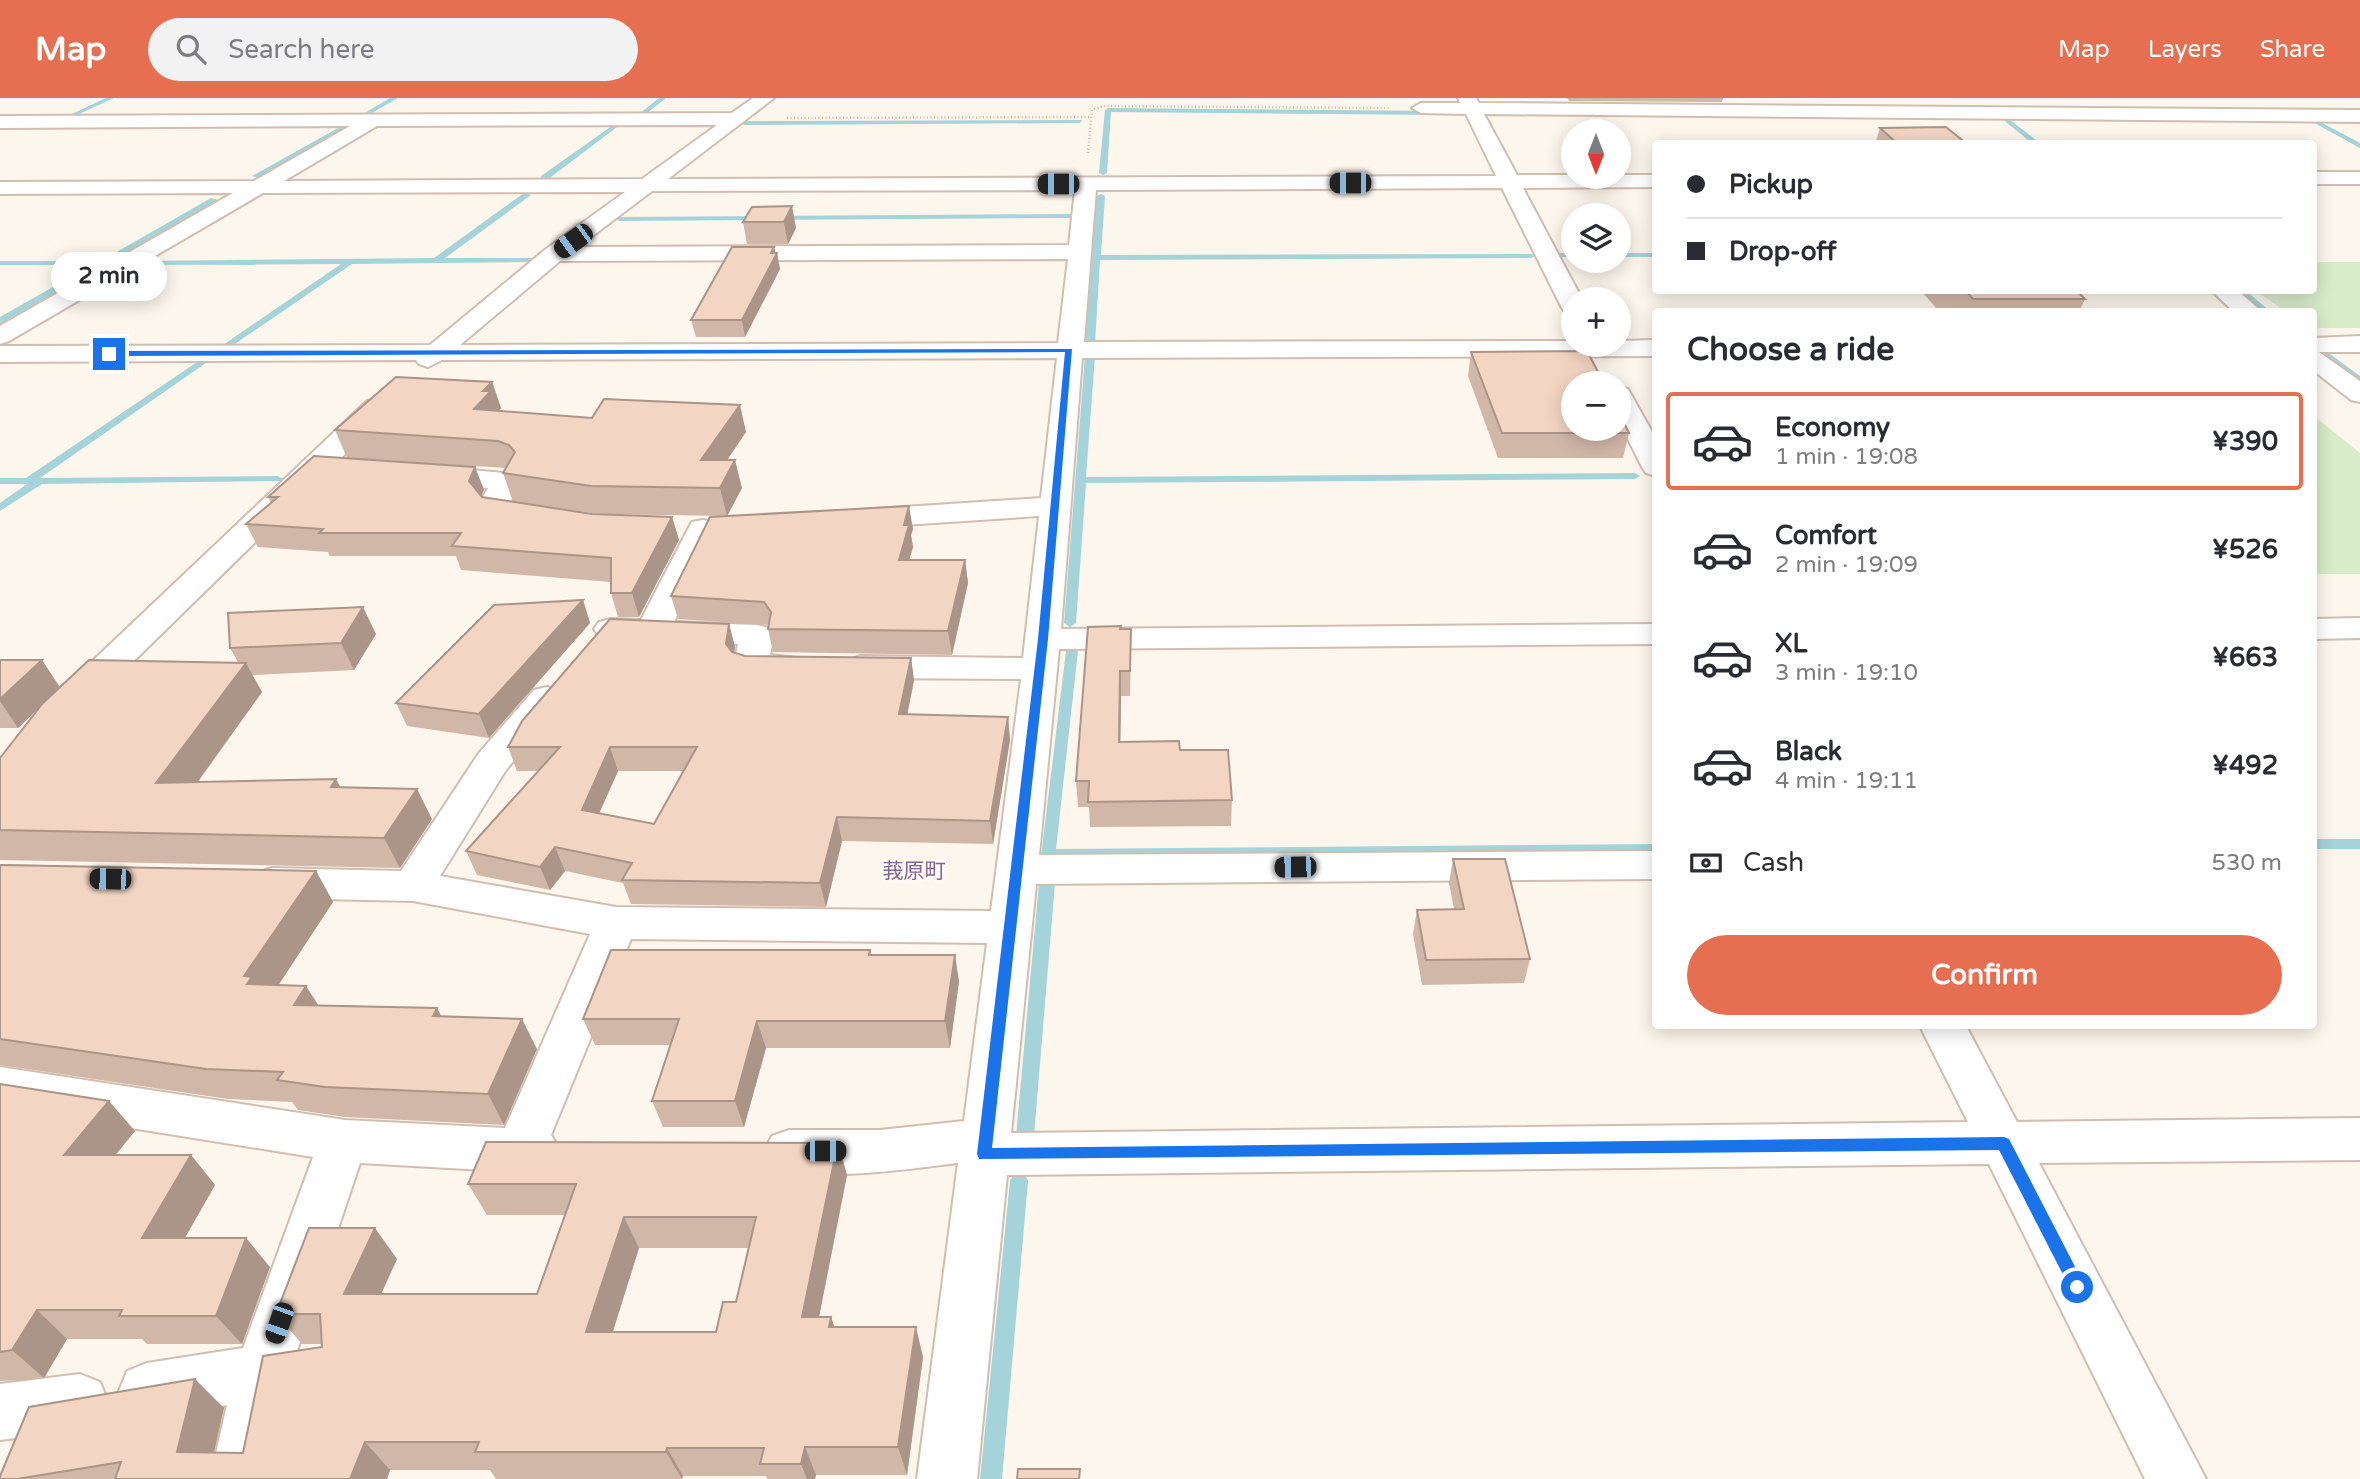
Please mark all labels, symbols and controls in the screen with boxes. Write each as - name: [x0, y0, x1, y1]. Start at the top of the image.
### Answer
- search box: [148, 18, 638, 81]
- text: Map: [35, 30, 106, 69]
- icon: search: [172, 30, 210, 68]
- text: Search here: [228, 34, 374, 65]
- text: Map: [2058, 35, 2110, 64]
- text: Layers: [2148, 35, 2222, 64]
- text: Share: [2260, 35, 2325, 64]
- north arrow: [1561, 119, 1631, 189]
- map controls: [1561, 119, 1631, 441]
- text: Pickup: [1729, 169, 1813, 200]
- car: [1330, 173, 1372, 194]
- car: [1038, 174, 1080, 195]
- button: layers: [1561, 203, 1631, 273]
- car: [550, 220, 597, 262]
- text: Drop-off: [1729, 236, 1836, 267]
- callout: 2 min: [51, 252, 167, 302]
- text: 2 min: [78, 262, 140, 290]
- button: +: [1561, 287, 1631, 357]
- text: Choose a ride: [1687, 331, 1894, 369]
- route end: [93, 338, 125, 370]
- button: −: [1561, 371, 1631, 441]
- icon: car: [1691, 410, 1754, 473]
- text: Economy: [1775, 412, 1890, 443]
- text: ¥390: [2212, 426, 2278, 457]
- text: 1 min · 19:08: [1775, 443, 1918, 471]
- icon: car: [1691, 518, 1754, 581]
- text: Comfort: [1775, 520, 1877, 551]
- text: ¥526: [2212, 534, 2278, 565]
- text: 2 min · 19:09: [1775, 551, 1918, 579]
- icon: car: [1691, 626, 1754, 689]
- text: XL: [1775, 628, 1807, 659]
- text: ¥663: [2212, 642, 2278, 673]
- text: 3 min · 19:10: [1775, 659, 1918, 687]
- icon: car: [1691, 734, 1754, 797]
- text: Black: [1775, 736, 1842, 767]
- text: ¥492: [2212, 750, 2278, 781]
- text: 4 min · 19:11: [1775, 767, 1918, 795]
- icon: cash: [1687, 844, 1725, 882]
- text: Cash: [1743, 847, 1804, 878]
- text: 530 m: [2212, 849, 2282, 877]
- car: [1274, 856, 1317, 878]
- district label: 莪原町: [883, 859, 946, 884]
- car: [89, 868, 132, 890]
- button: Confirm: [1687, 935, 2282, 1015]
- car: [805, 1141, 847, 1162]
- route start: [2061, 1271, 2093, 1303]
- car: [263, 1300, 296, 1346]

